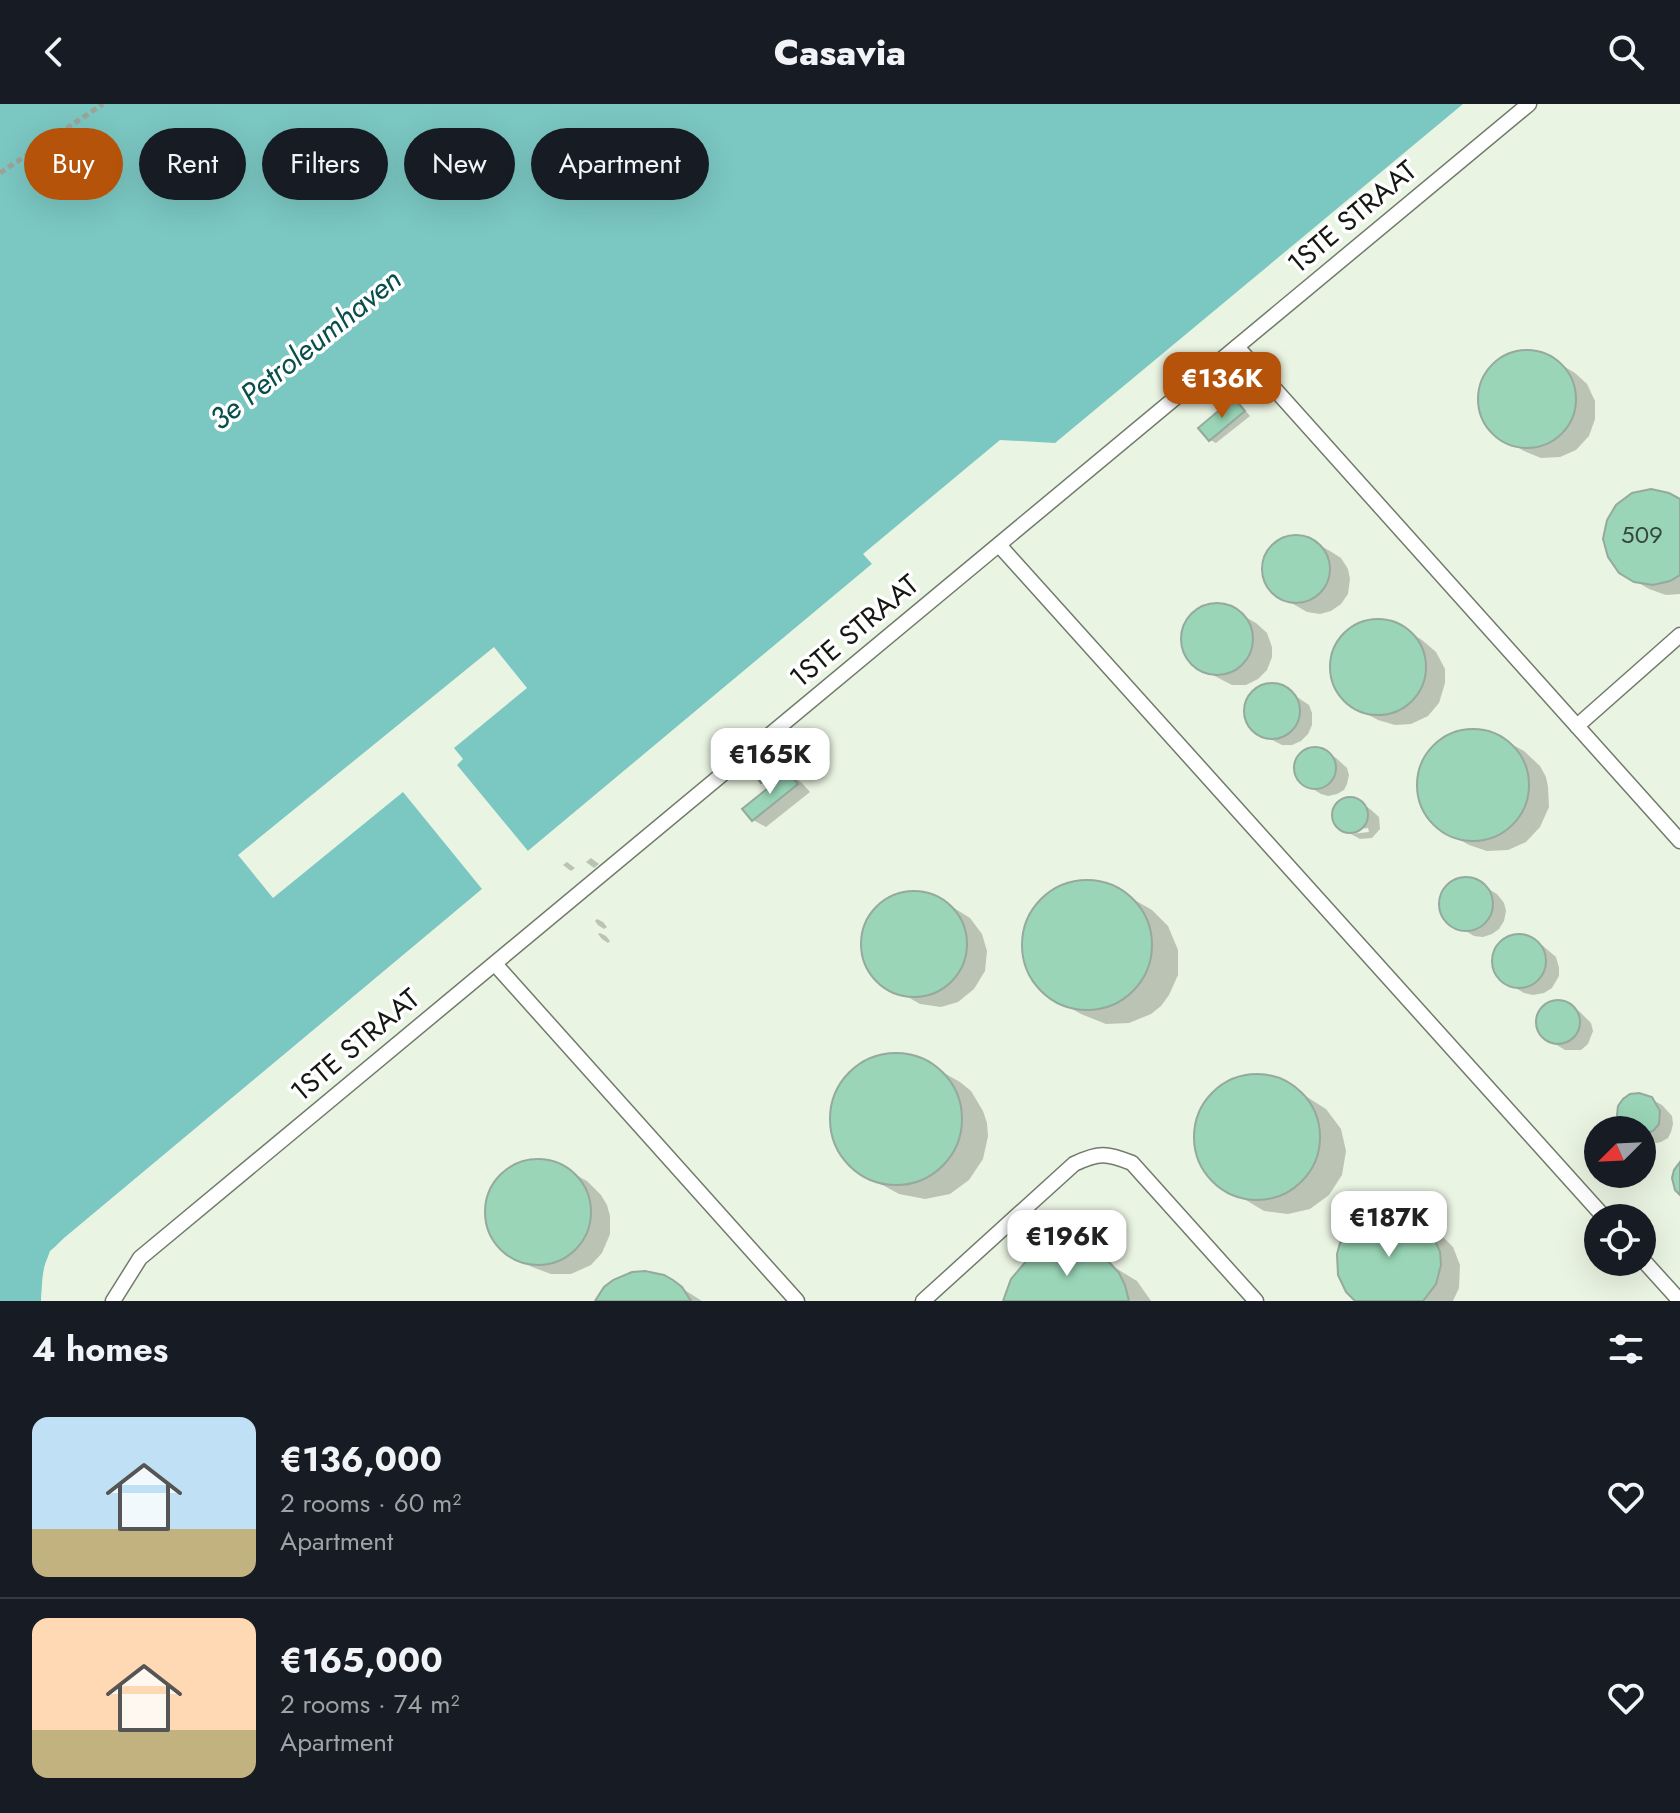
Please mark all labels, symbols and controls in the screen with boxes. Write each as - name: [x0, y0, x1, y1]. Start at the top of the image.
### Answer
- text: Casavia: [774, 26, 906, 78]
- icon: back: [32, 30, 76, 74]
- icon: search: [1604, 30, 1648, 74]
- chip: Buy: [24, 128, 123, 200]
- chip: Rent: [139, 128, 246, 200]
- chip: Filters: [262, 128, 388, 200]
- chip: New: [404, 128, 515, 200]
- chip: Apartment: [531, 128, 709, 200]
- street label: 1STE STRAAT: [1278, 151, 1426, 283]
- water label: 3e Petroleumhaven: [200, 258, 410, 440]
- pin: €136K: [1166, 352, 1278, 420]
- text: €136K: [1181, 359, 1263, 397]
- house number: 509: [1621, 517, 1663, 552]
- street label: 1STE STRAAT: [780, 565, 928, 697]
- pin: €165K: [714, 728, 826, 796]
- text: €165K: [729, 735, 811, 773]
- street label: 1STE STRAAT: [281, 979, 429, 1111]
- north arrow: [1584, 1116, 1656, 1188]
- map controls: [1584, 1116, 1656, 1276]
- pin: €187K: [1333, 1191, 1445, 1259]
- text: €187K: [1349, 1198, 1429, 1236]
- button: locate: [1584, 1204, 1656, 1276]
- pin: €196K: [1011, 1210, 1123, 1278]
- text: €196K: [1025, 1217, 1109, 1255]
- text: 4 homes: [32, 1325, 168, 1374]
- icon: filters: [1604, 1327, 1648, 1371]
- text: €136,000: [280, 1435, 442, 1484]
- icon: home: [96, 1449, 192, 1545]
- icon: heart: [1604, 1475, 1648, 1519]
- text: 2 rooms · 60 m²: [280, 1484, 461, 1522]
- text: Apartment: [280, 1522, 393, 1560]
- text: €165,000: [280, 1636, 443, 1685]
- icon: home: [96, 1650, 192, 1746]
- icon: heart: [1604, 1676, 1648, 1720]
- text: 2 rooms · 74 m²: [280, 1685, 460, 1723]
- text: Apartment: [280, 1723, 393, 1761]

